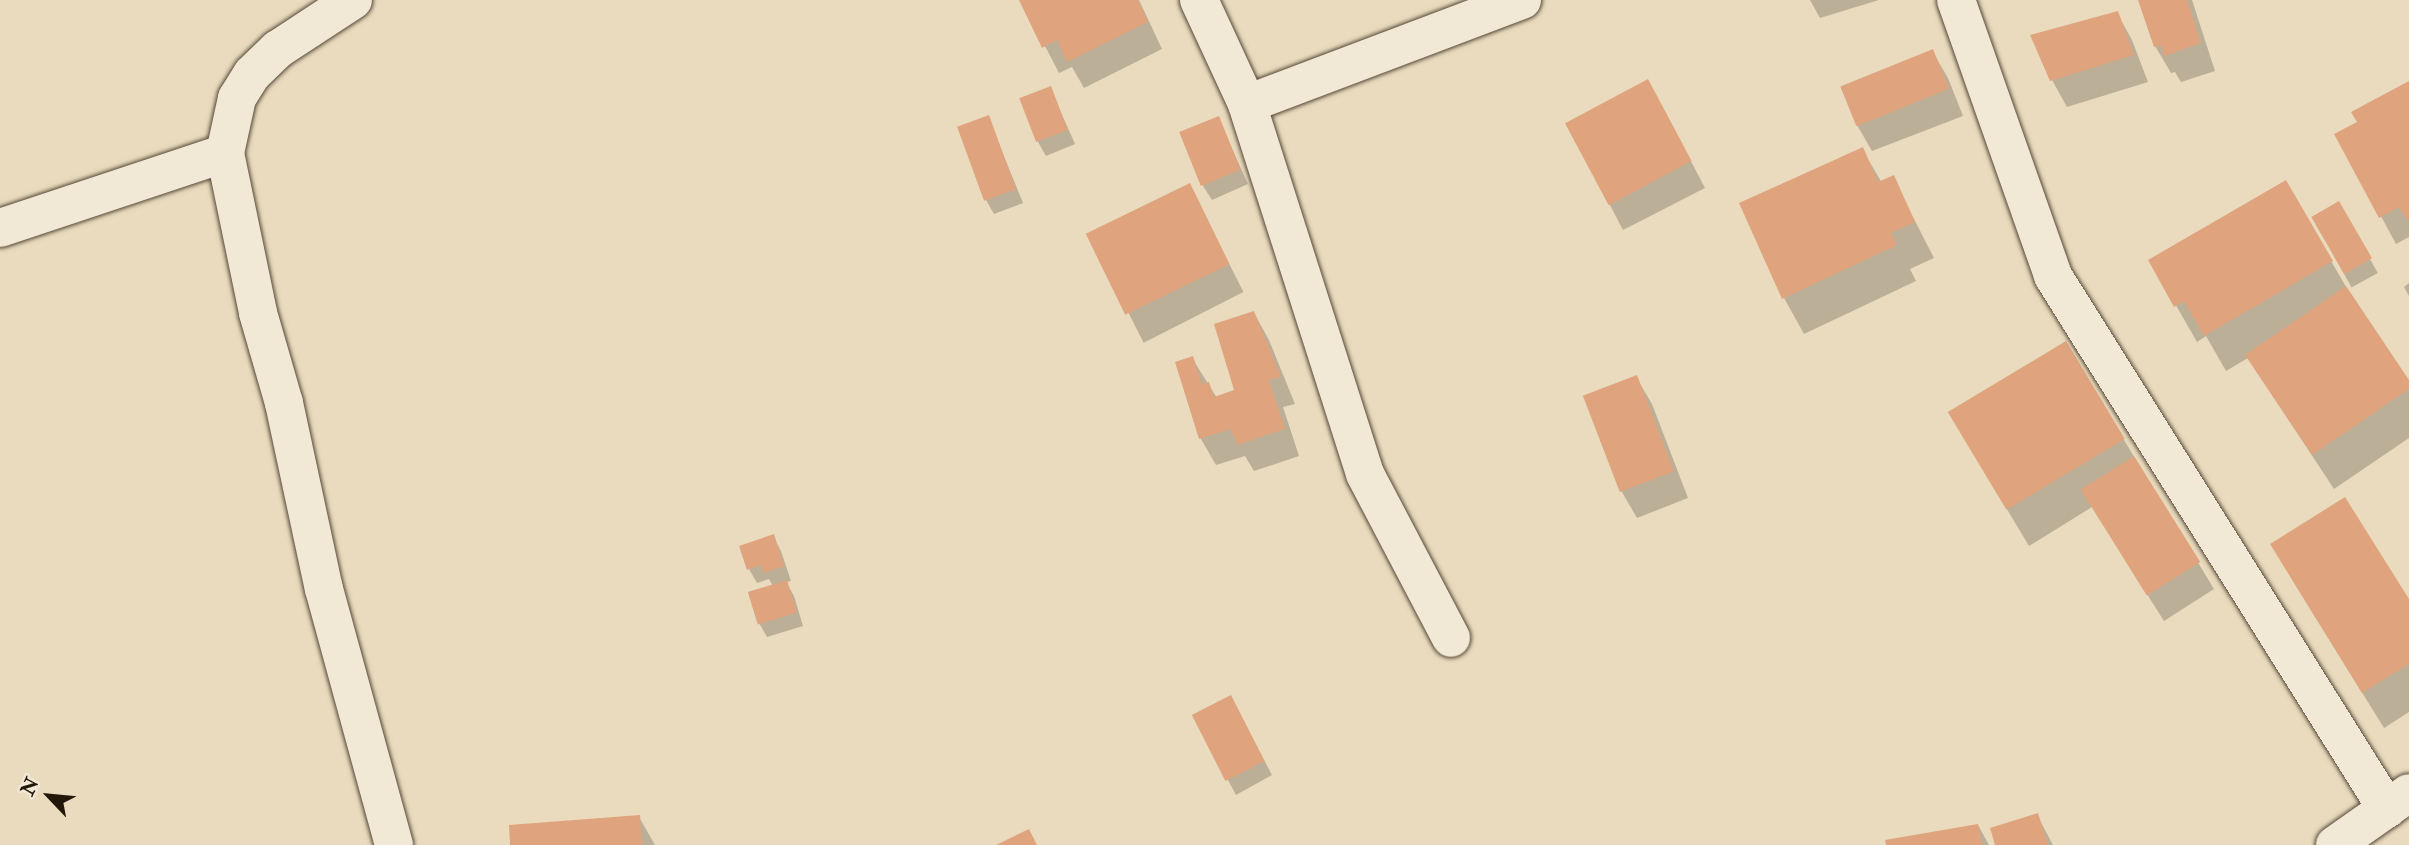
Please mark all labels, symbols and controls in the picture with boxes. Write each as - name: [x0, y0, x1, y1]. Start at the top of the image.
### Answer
- north arrow: [14, 761, 84, 831]
- text: N: [16, 774, 45, 800]

